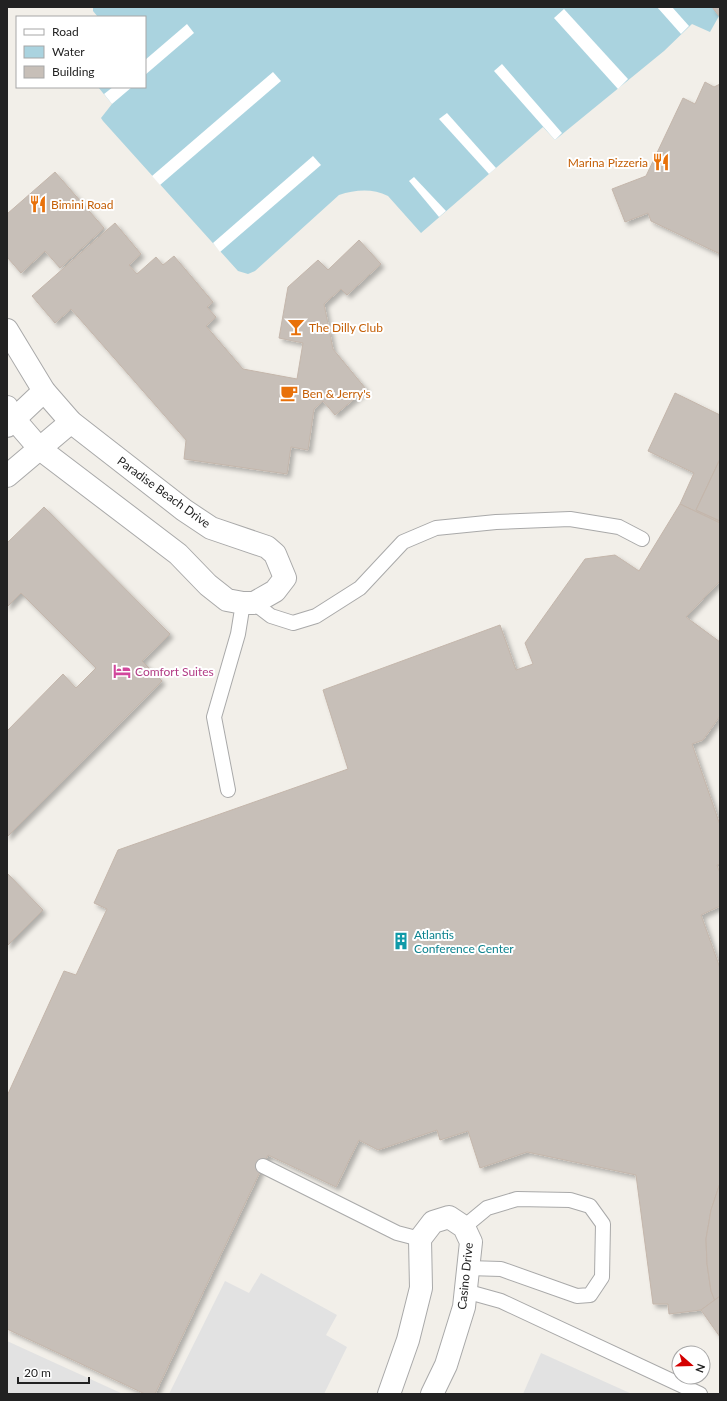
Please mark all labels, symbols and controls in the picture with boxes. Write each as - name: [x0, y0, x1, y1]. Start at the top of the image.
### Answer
- legend: [16, 16, 146, 88]
- text: Road: [52, 24, 79, 39]
- text: Water: [52, 44, 85, 59]
- text: Building: [52, 64, 95, 79]
- restaurant icon: Marina Pizzeria: [651, 152, 671, 172]
- place label: Marina Pizzeria: [568, 155, 648, 170]
- restaurant icon: Bimini Road: [28, 194, 48, 214]
- place label: Bimini Road: [51, 197, 114, 212]
- bar icon: The Dilly Club: [286, 317, 306, 337]
- place label: The Dilly Club: [309, 320, 383, 335]
- cafe icon: Ben & Jerry's: [279, 383, 299, 403]
- place label: Ben & Jerry's: [302, 386, 371, 401]
- street label: Paradise Beach Drive: [114, 453, 214, 531]
- hotel icon: Comfort Suites: [112, 661, 132, 681]
- place label: Comfort Suites: [135, 664, 214, 679]
- place label: Atlantis Conference Center: [414, 927, 514, 956]
- building icon: Atlantis Conference Center: [391, 931, 411, 951]
- street label: Casino Drive: [454, 1242, 476, 1310]
- north arrow: [671, 1345, 711, 1385]
- scale bar: [18, 1359, 89, 1385]
- text: N: [693, 1362, 708, 1375]
- text: 20 m: [24, 1365, 51, 1380]

